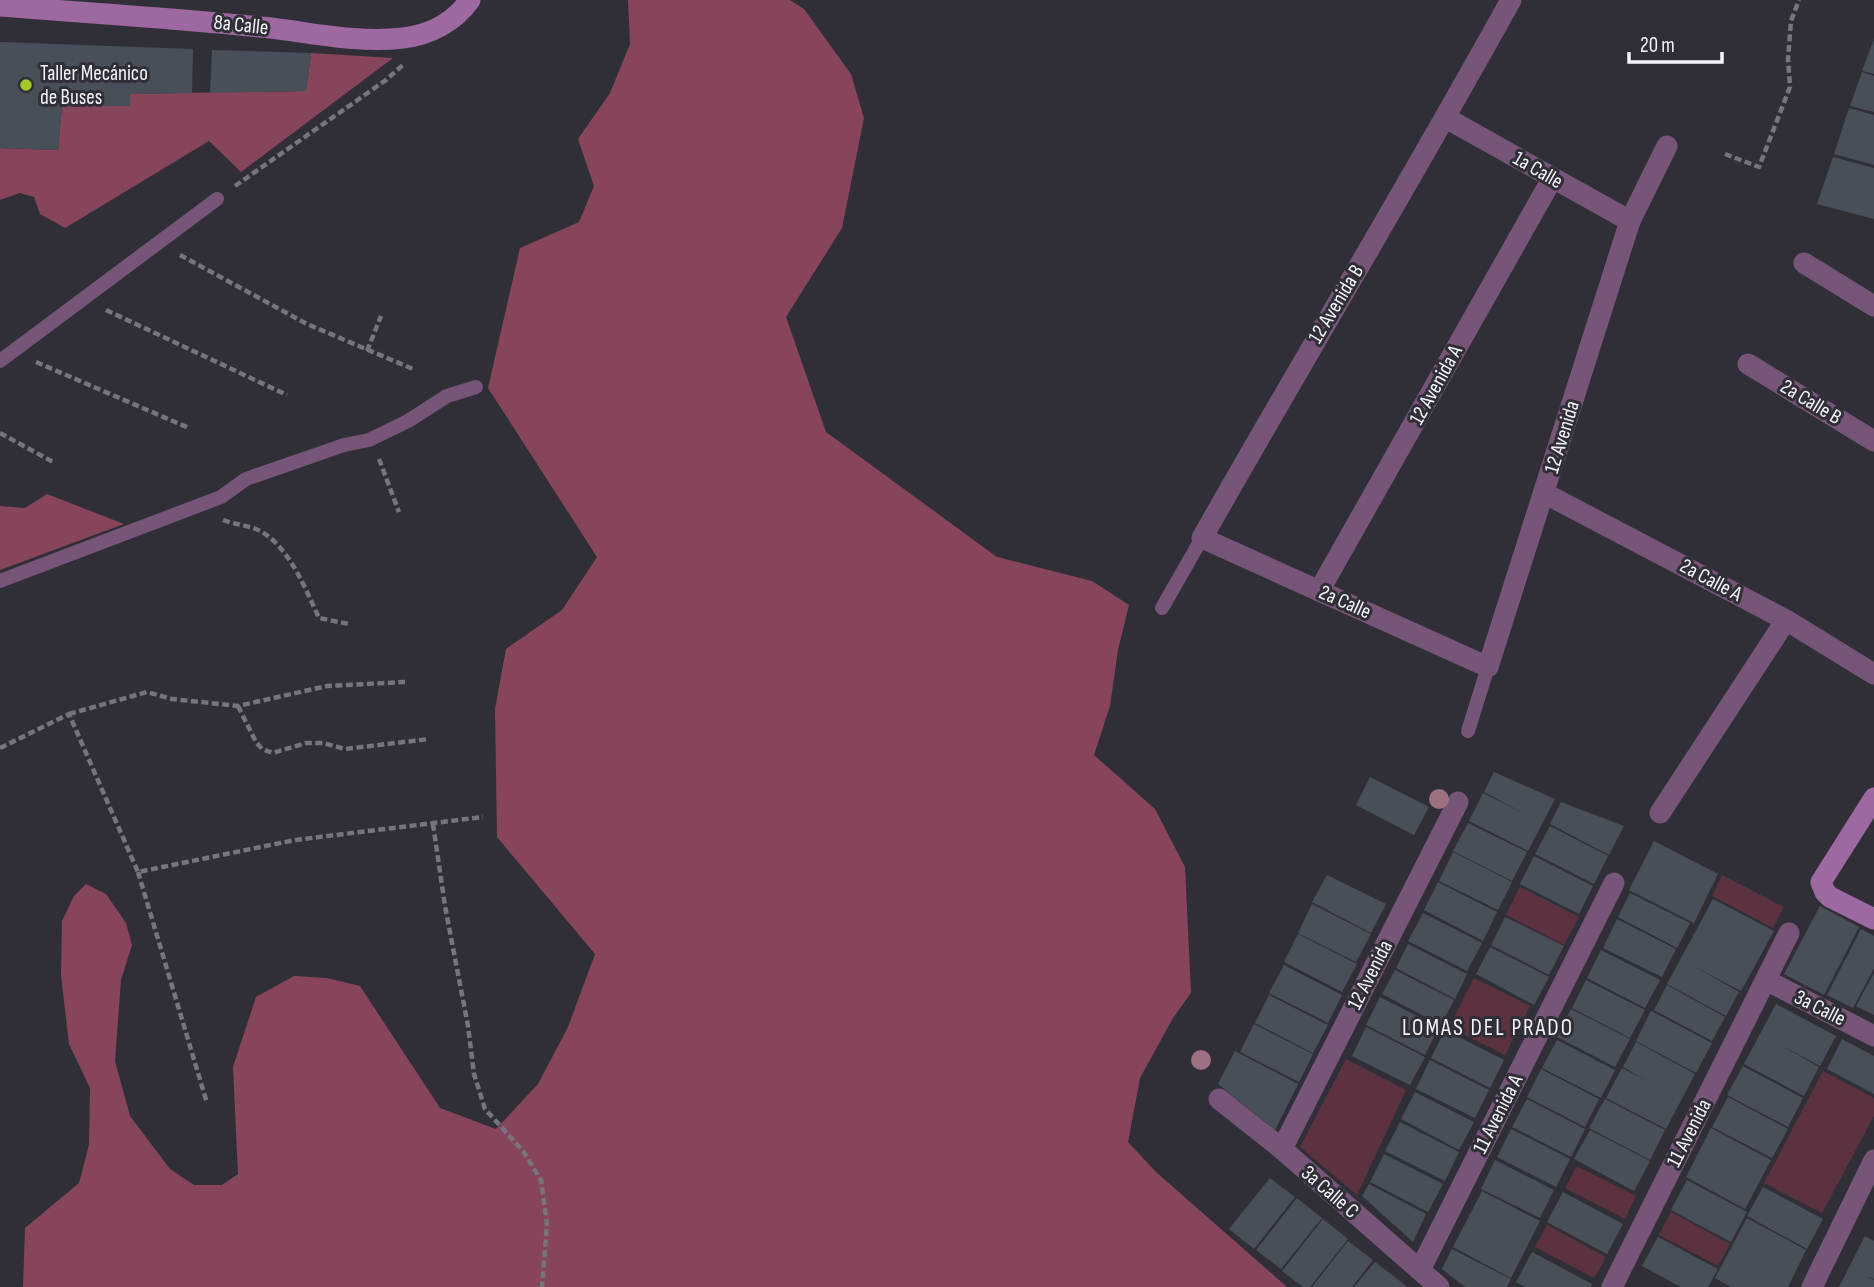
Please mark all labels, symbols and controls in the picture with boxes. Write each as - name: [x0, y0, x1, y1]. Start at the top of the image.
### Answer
- street label: 8a Calle: [212, 10, 270, 40]
- scale bar: [1629, 21, 1722, 65]
- text: 20 m: [1640, 33, 1675, 58]
- place label: Taller Mecánico de Buses: [40, 61, 148, 110]
- marker: Taller Mecánico de Buses: [18, 77, 34, 93]
- street label: 1a Calle: [1509, 146, 1567, 194]
- street label: 12 Avenida B: [1303, 260, 1369, 348]
- street label: 12 Avenida A: [1404, 340, 1468, 429]
- street label: 2a Calle B: [1776, 374, 1846, 430]
- street label: 12 Avenida: [1539, 398, 1585, 476]
- street label: 2a Calle A: [1676, 553, 1747, 607]
- street label: 2a Calle: [1315, 580, 1375, 624]
- street label: 12 Avenida: [1342, 936, 1398, 1014]
- street label: 3a Calle: [1790, 985, 1850, 1031]
- district label: LOMAS DEL PRADO: [1402, 1014, 1574, 1042]
- street label: 11 Avenida A: [1468, 1069, 1529, 1158]
- street label: 11 Avenida: [1661, 1095, 1717, 1171]
- street label: 3a Calle C: [1296, 1160, 1364, 1224]

